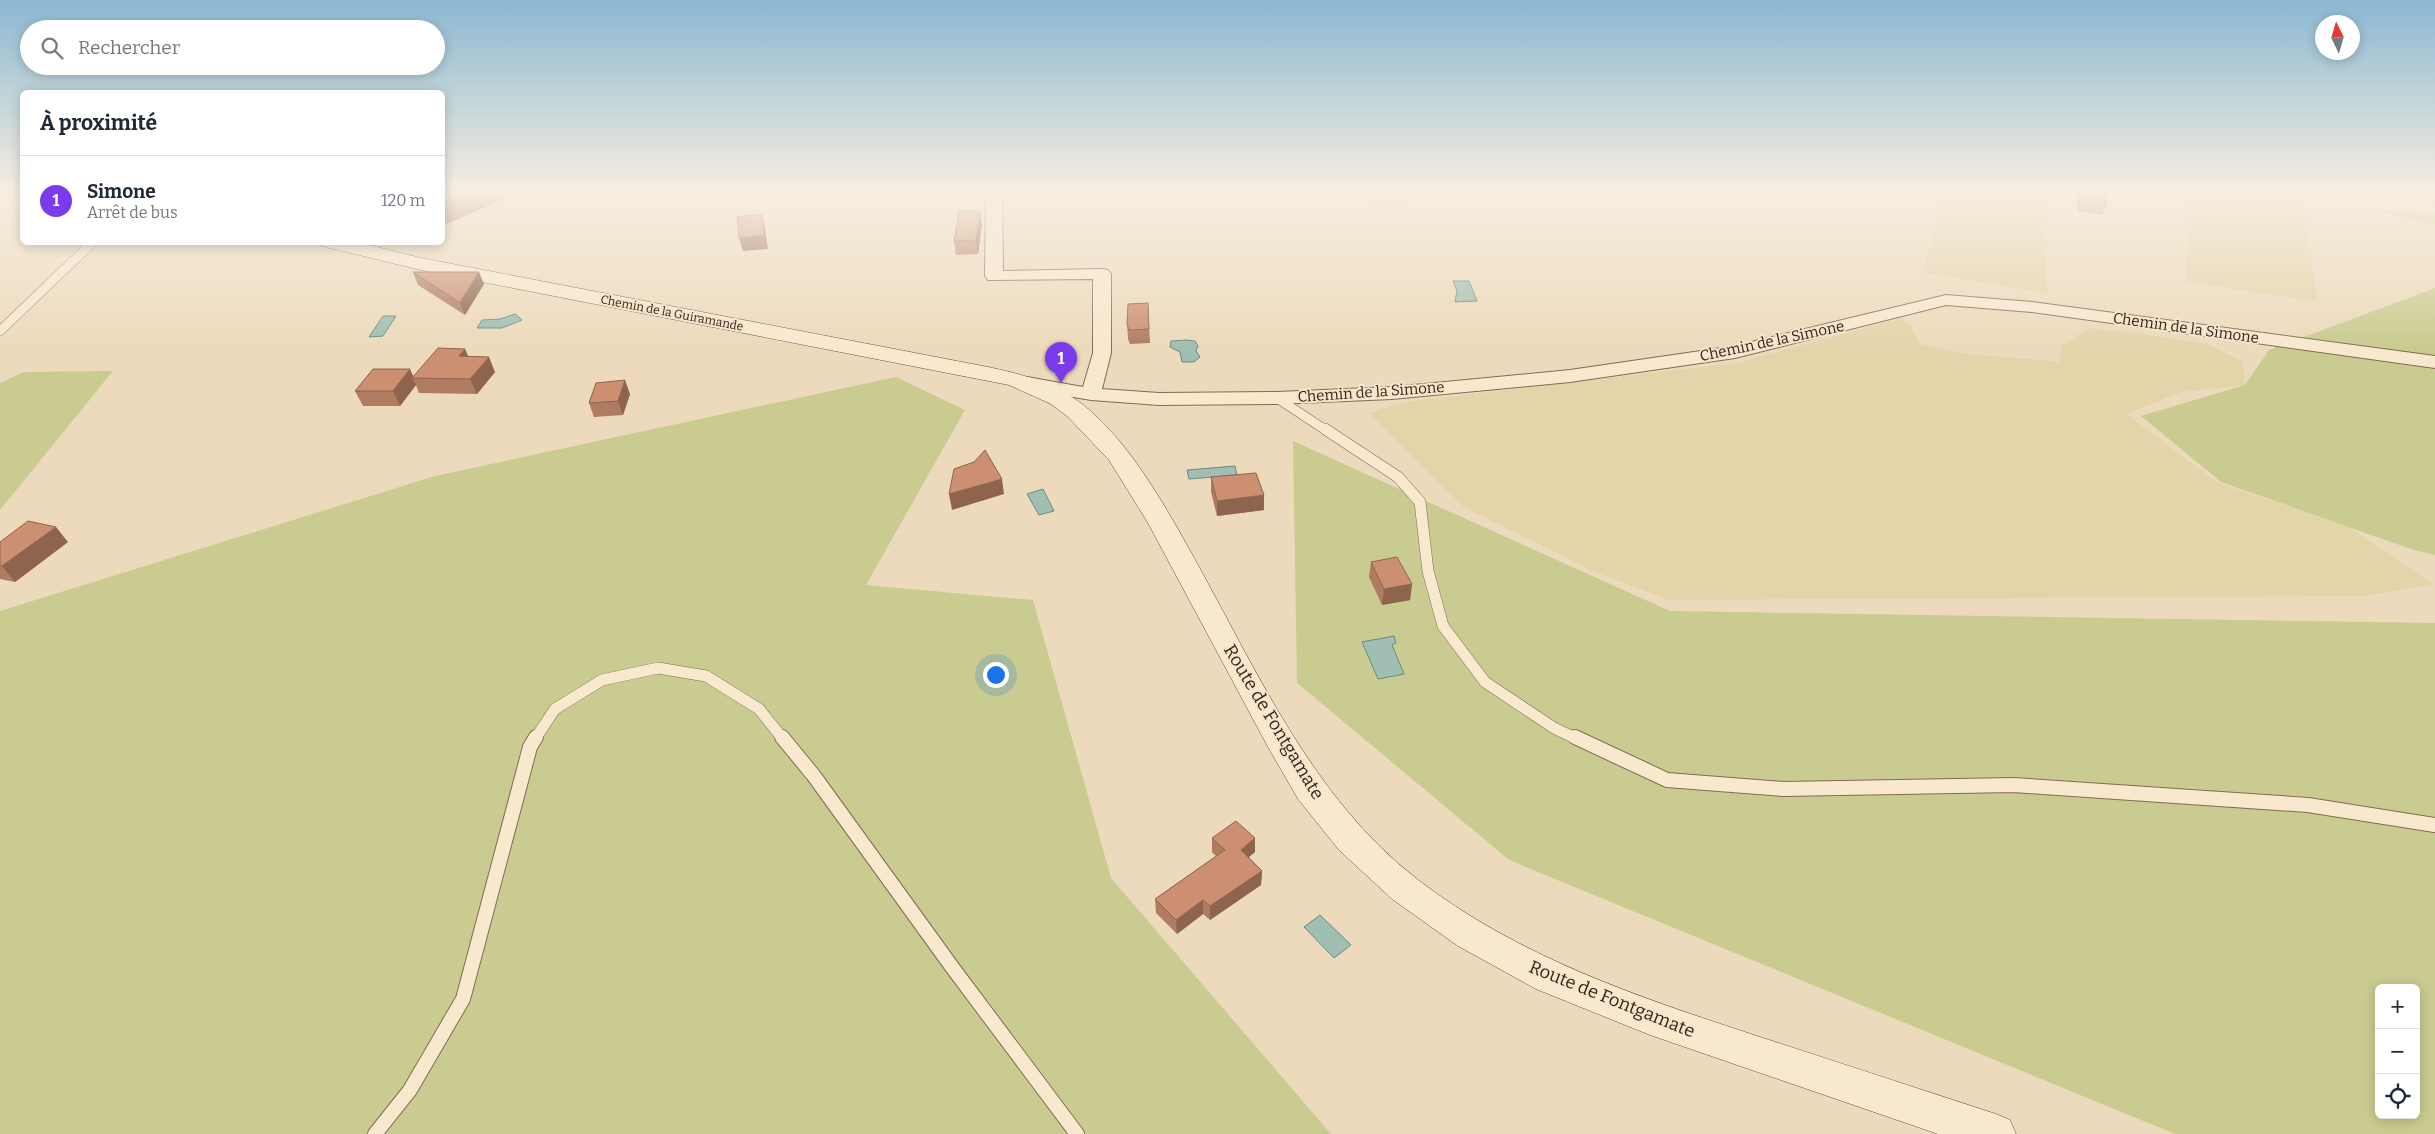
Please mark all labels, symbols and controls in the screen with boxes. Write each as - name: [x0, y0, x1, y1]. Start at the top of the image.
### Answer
- north arrow: [2315, 15, 2360, 60]
- search box: [20, 20, 445, 75]
- icon: search: [38, 34, 66, 62]
- text: Rechercher: [78, 36, 180, 59]
- text: À proximité: [40, 110, 157, 136]
- text: Simone: [87, 180, 156, 203]
- text: 1: [53, 191, 59, 210]
- text: 120 m: [381, 191, 425, 210]
- text: Arrêt de bus: [87, 203, 178, 222]
- street label: Chemin de la Guiramande: [599, 292, 745, 334]
- street label: Chemin de la Simone: [2112, 309, 2260, 347]
- street label: Chemin de la Simone: [1698, 317, 1846, 365]
- pin: 1: [1045, 342, 1077, 383]
- street label: Chemin de la Simone: [1297, 378, 1445, 406]
- street label: Route de Fontgamate: [1219, 640, 1329, 804]
- your location: [983, 662, 1009, 688]
- street label: Route de Fontgamate: [1526, 956, 1698, 1042]
- map controls: [2375, 984, 2420, 1119]
- button: +: [2375, 984, 2420, 1029]
- button: −: [2375, 1029, 2420, 1074]
- button: locate: [2375, 1074, 2420, 1119]

